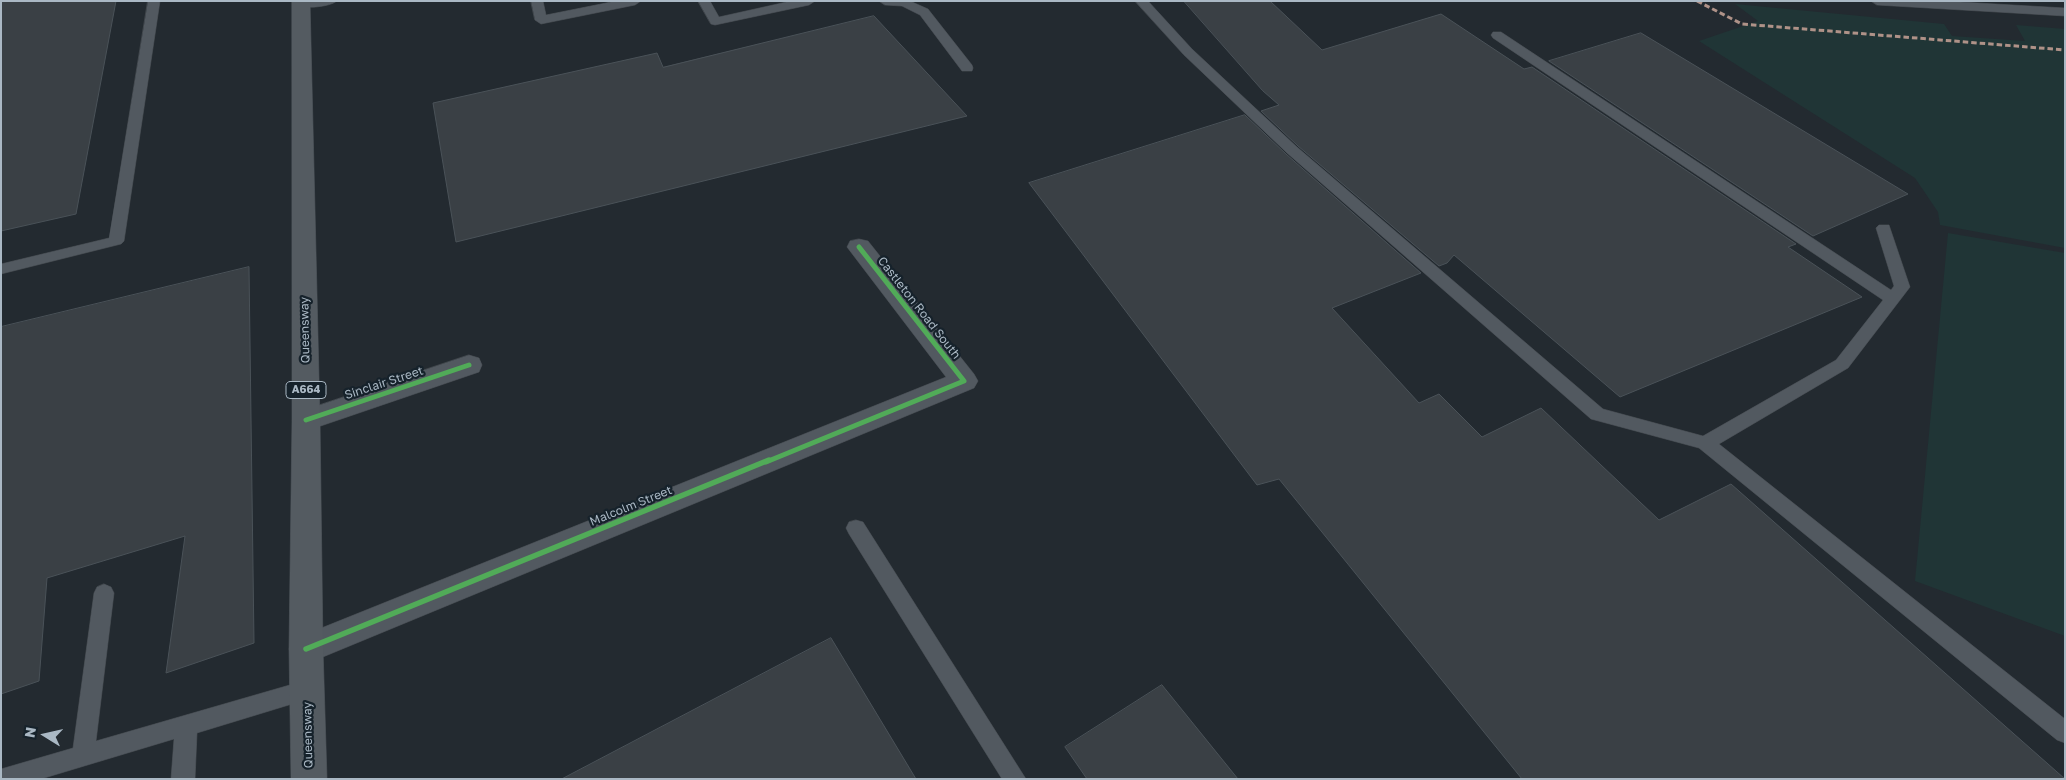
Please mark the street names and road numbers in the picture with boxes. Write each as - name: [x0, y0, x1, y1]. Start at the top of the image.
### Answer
- street label: Castleton Road South: [875, 254, 963, 362]
- street label: Queensway: [297, 297, 313, 363]
- street label: Sinclair Street: [343, 364, 425, 402]
- road number: A664: [286, 382, 326, 398]
- street label: Malcolm Street: [588, 483, 674, 529]
- street label: Queensway: [300, 702, 316, 768]

